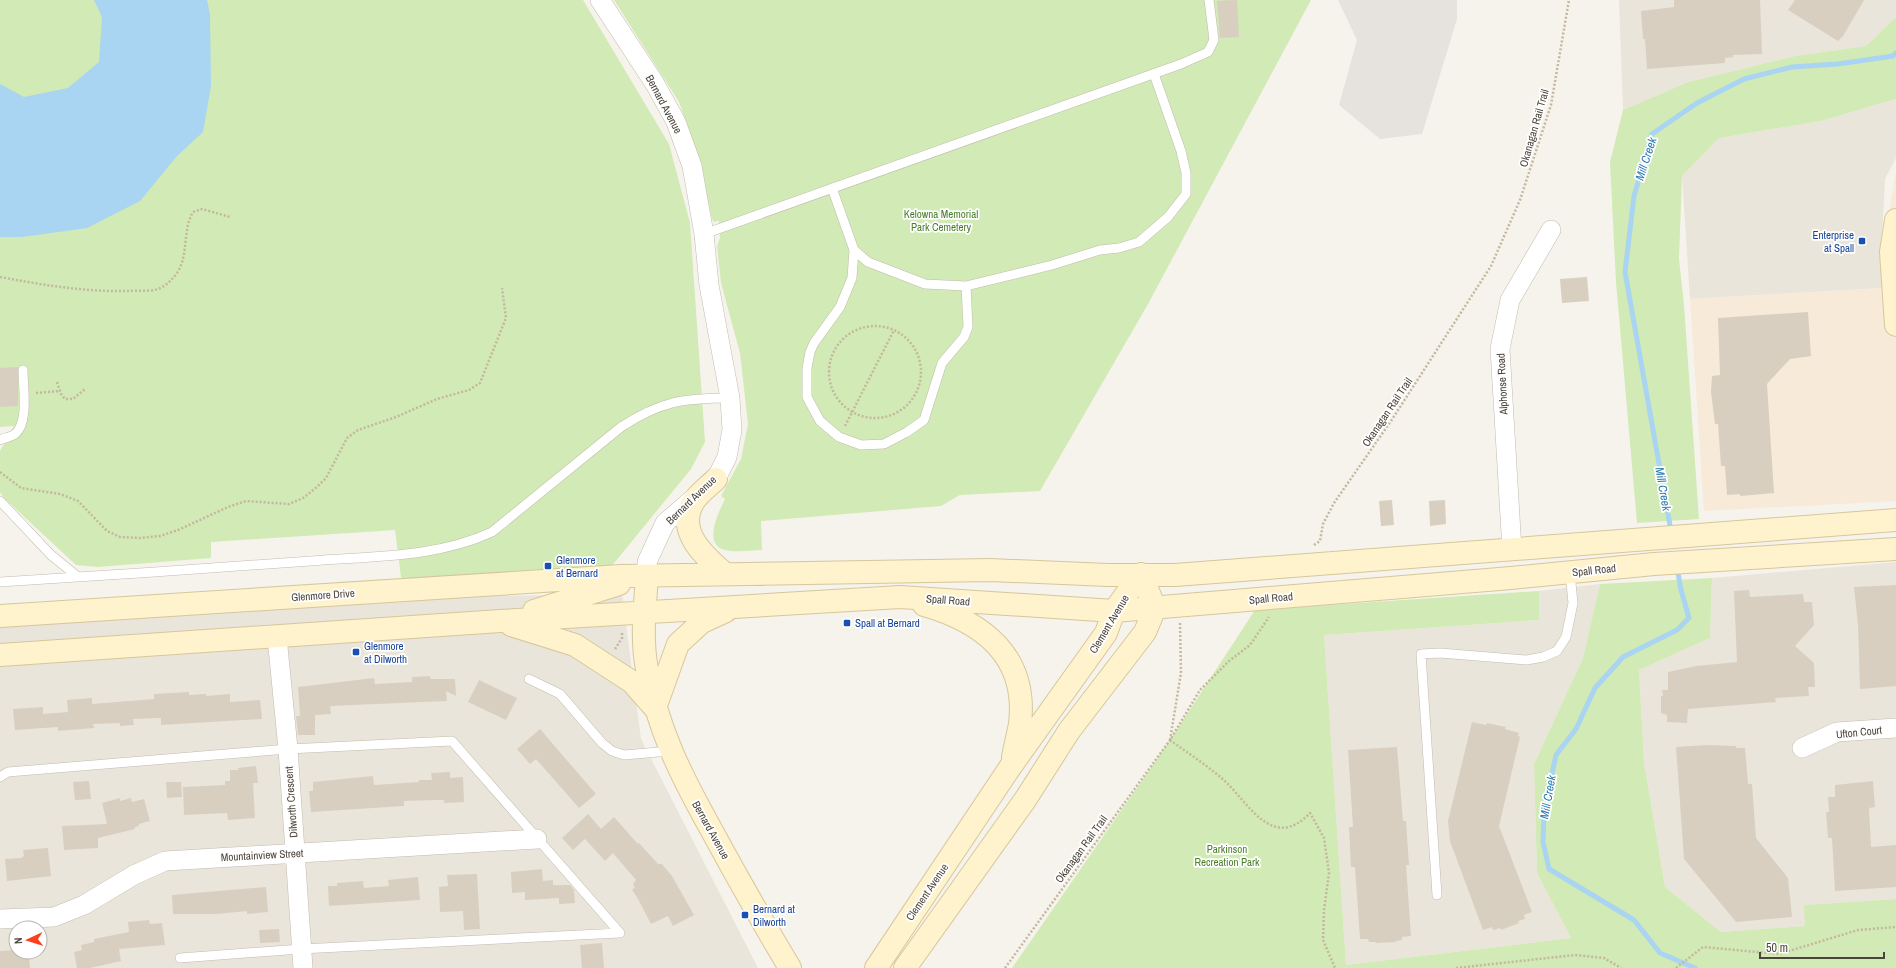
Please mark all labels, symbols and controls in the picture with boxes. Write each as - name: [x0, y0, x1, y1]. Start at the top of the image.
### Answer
- street label: Bernard Avenue: [643, 72, 685, 136]
- street label: Okanagan Rail Trail: [1516, 88, 1552, 168]
- water label: Mill Creek: [1632, 134, 1661, 183]
- park label: Kelowna Memorial Park Cemetery: [904, 207, 978, 234]
- place label: Enterprise at Spall: [1812, 228, 1854, 255]
- marker: Enterprise at Spall: [1857, 236, 1867, 246]
- street label: Alphonse Road: [1493, 353, 1511, 416]
- street label: Okanagan Rail Trail: [1359, 375, 1415, 449]
- water label: Mill Creek: [1651, 466, 1675, 513]
- street label: Bernard Avenue: [663, 473, 719, 527]
- place label: Glenmore at Bernard: [556, 553, 598, 580]
- marker: Glenmore at Bernard: [543, 561, 553, 571]
- street label: Spall Road: [1571, 561, 1617, 579]
- street label: Glenmore Drive: [291, 586, 355, 604]
- street label: Spall Road: [1248, 589, 1294, 607]
- street label: Spall Road: [926, 591, 970, 609]
- street label: Clement Avenue: [1086, 592, 1132, 656]
- place label: Spall at Bernard: [855, 616, 920, 630]
- marker: Spall at Bernard: [842, 618, 852, 628]
- place label: Glenmore at Dilworth: [364, 639, 407, 666]
- marker: Glenmore at Dilworth: [351, 647, 361, 657]
- street label: Ufton Court: [1835, 723, 1883, 741]
- street label: Dilworth Crescent: [281, 765, 300, 838]
- water label: Mill Creek: [1536, 773, 1560, 820]
- street label: Bernard Avenue: [689, 798, 733, 862]
- street label: Okanagan Rail Trail: [1052, 812, 1110, 886]
- park label: Parkinson Recreation Park: [1194, 842, 1260, 869]
- street label: Mountainview Street: [220, 846, 304, 864]
- street label: Clement Avenue: [903, 861, 951, 923]
- place label: Bernard at Dilworth: [753, 902, 796, 929]
- marker: Bernard at Dilworth: [740, 910, 750, 920]
- north arrow: [8, 920, 48, 960]
- scale bar: [1760, 934, 1884, 960]
- text: N: [11, 937, 25, 944]
- text: 50 m: [1766, 940, 1788, 956]

